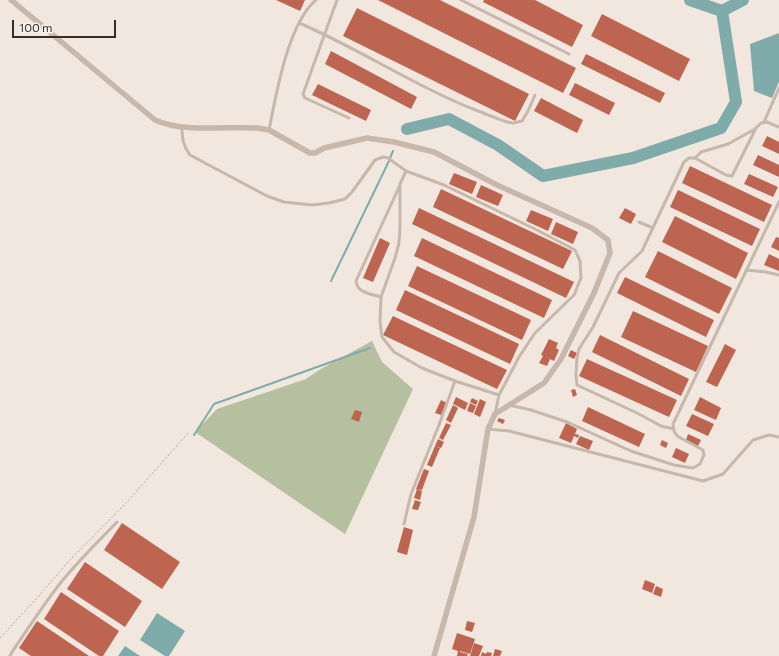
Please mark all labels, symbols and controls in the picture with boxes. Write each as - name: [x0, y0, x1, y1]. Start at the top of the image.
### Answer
- scale bar: [14, 12, 118, 38]
- text: 100 m: [19, 20, 53, 34]

